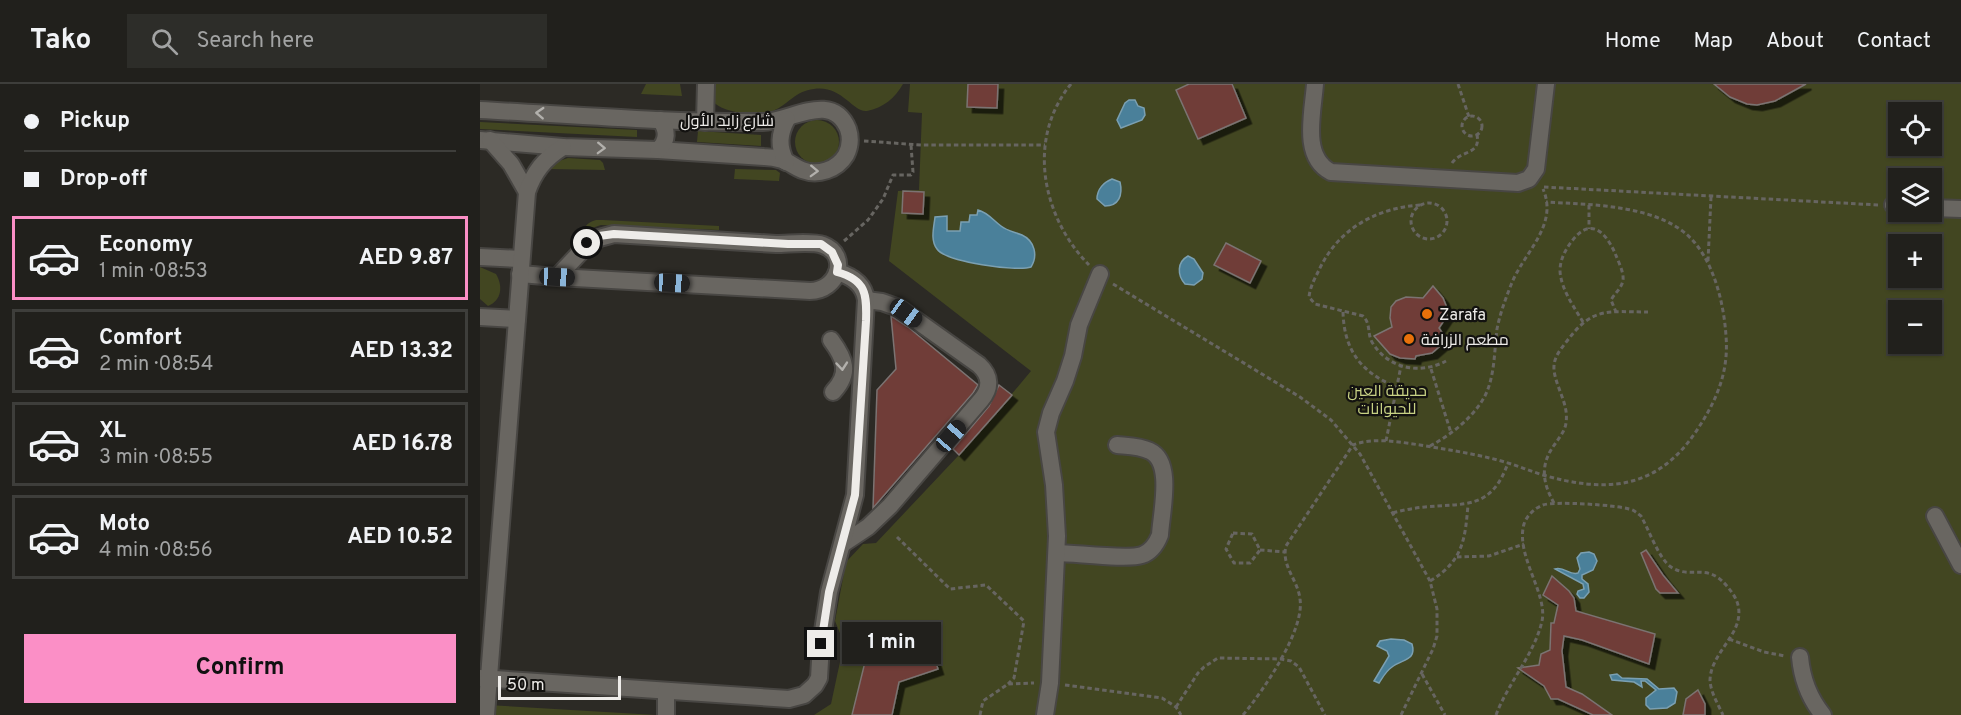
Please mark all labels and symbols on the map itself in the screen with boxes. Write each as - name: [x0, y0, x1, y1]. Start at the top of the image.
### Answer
- one-way arrow: [536, 107, 545, 120]
- street label: شارع زايد الأول: [680, 112, 774, 132]
- one-way arrow: [597, 141, 606, 154]
- one-way arrow: [809, 165, 818, 177]
- route start: [573, 229, 600, 256]
- car: [539, 267, 575, 287]
- car: [654, 273, 690, 293]
- car: [886, 295, 926, 331]
- place label: Zarafa: [1439, 306, 1486, 326]
- marker: Zarafa: [1420, 307, 1434, 321]
- place label: مطعم الزرافة: [1421, 331, 1509, 351]
- marker: مطعم الزرافة: [1402, 332, 1416, 346]
- one-way arrow: [835, 361, 848, 371]
- park label: حديقة العين للحيوانات: [1347, 382, 1427, 420]
- car: [932, 417, 970, 455]
- callout: 1 min: [842, 623, 941, 665]
- route end: [807, 630, 834, 657]
- scale bar: [498, 673, 621, 700]

